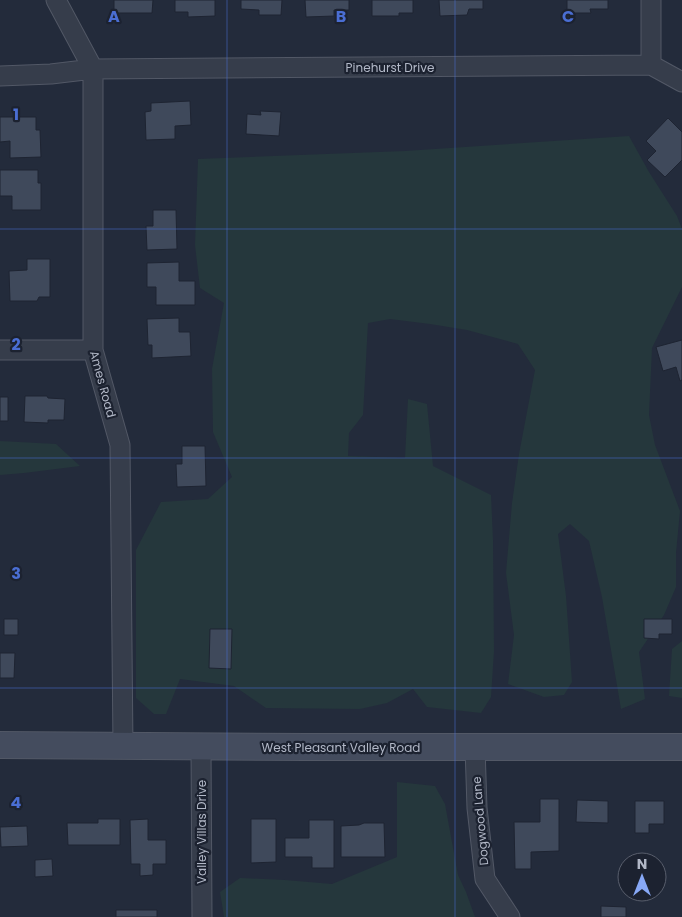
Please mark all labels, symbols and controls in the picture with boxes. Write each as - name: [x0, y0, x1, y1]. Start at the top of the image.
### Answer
- text: A: [108, 5, 120, 28]
- text: B: [336, 5, 346, 28]
- text: C: [562, 5, 574, 28]
- street label: Pinehurst Drive: [346, 59, 434, 76]
- text: 1: [13, 103, 19, 126]
- text: 2: [11, 333, 21, 356]
- street label: Ames Road: [86, 349, 120, 419]
- text: 3: [11, 562, 21, 585]
- street label: West Pleasant Valley Road: [262, 739, 420, 756]
- street label: Dogwood Lane: [468, 776, 492, 866]
- street label: Valley Villas Drive: [193, 780, 210, 884]
- text: 4: [11, 791, 22, 814]
- north arrow: [617, 852, 667, 902]
- text: N: [637, 854, 647, 874]

